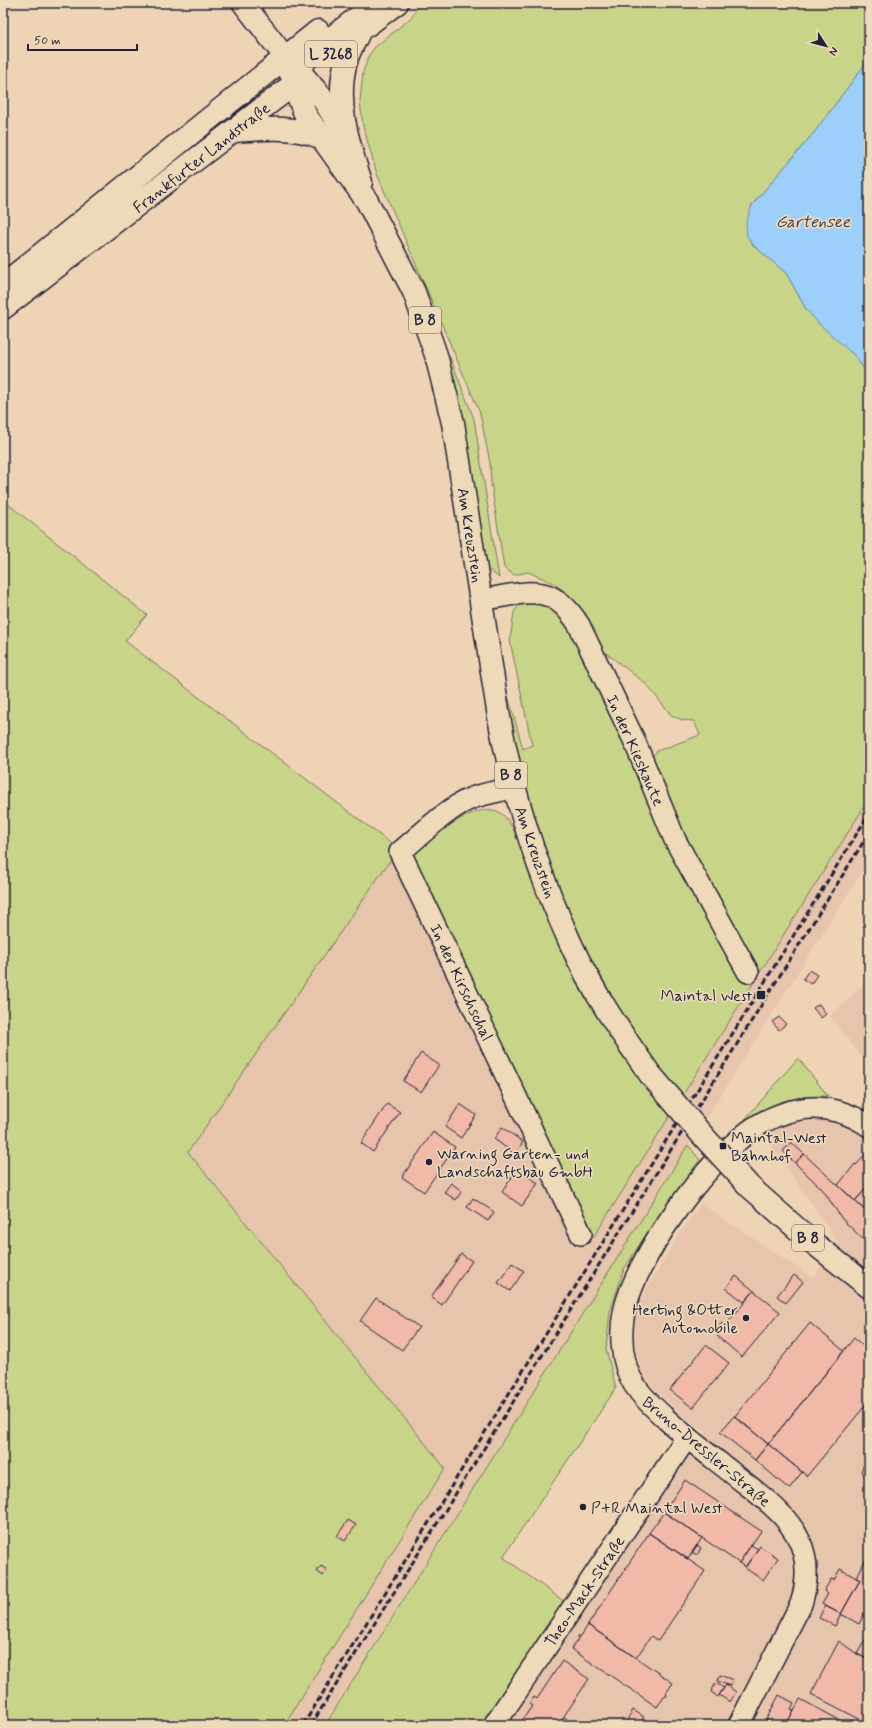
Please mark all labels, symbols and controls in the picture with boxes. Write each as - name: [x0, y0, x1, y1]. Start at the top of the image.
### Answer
- scale bar: [28, 26, 137, 52]
- north arrow: [806, 26, 846, 66]
- text: 50 m: [34, 33, 61, 49]
- road number: L 3268: [305, 41, 357, 67]
- text: N: [825, 44, 841, 58]
- street label: Frankfurter Landstraße: [129, 98, 275, 218]
- water label: Gartensee: [776, 211, 851, 233]
- road number: B 8: [409, 307, 441, 333]
- street label: Am Kreuzstein: [452, 486, 487, 584]
- street label: In der Kieskaute: [601, 692, 669, 810]
- road number: B 8: [495, 762, 527, 788]
- street label: Am Kreuzstein: [509, 804, 560, 901]
- street label: In der Kirschschal: [424, 921, 497, 1045]
- place label: Maintal West: [660, 986, 752, 1007]
- marker: Maintal West: [755, 989, 767, 1001]
- place label: Maintal-West Bahnhof: [731, 1128, 827, 1167]
- marker: Maintal-West Bahnhof: [718, 1141, 728, 1151]
- place label: Warning Garten- und Landschaftsbau GmbH: [437, 1144, 593, 1183]
- marker: Warning Garten- und Landschaftsbau GmbH: [424, 1157, 434, 1167]
- road number: B 8: [792, 1225, 824, 1251]
- place label: Herting &Otter Automobile: [632, 1300, 738, 1339]
- marker: Herting &Otter Automobile: [741, 1313, 751, 1323]
- street label: Bruno-Dressler-Straße: [638, 1392, 775, 1512]
- place label: P+R Maintal West: [591, 1498, 723, 1519]
- marker: P+R Maintal West: [578, 1502, 588, 1512]
- street label: Theo-Mack-Straße: [540, 1532, 630, 1652]

